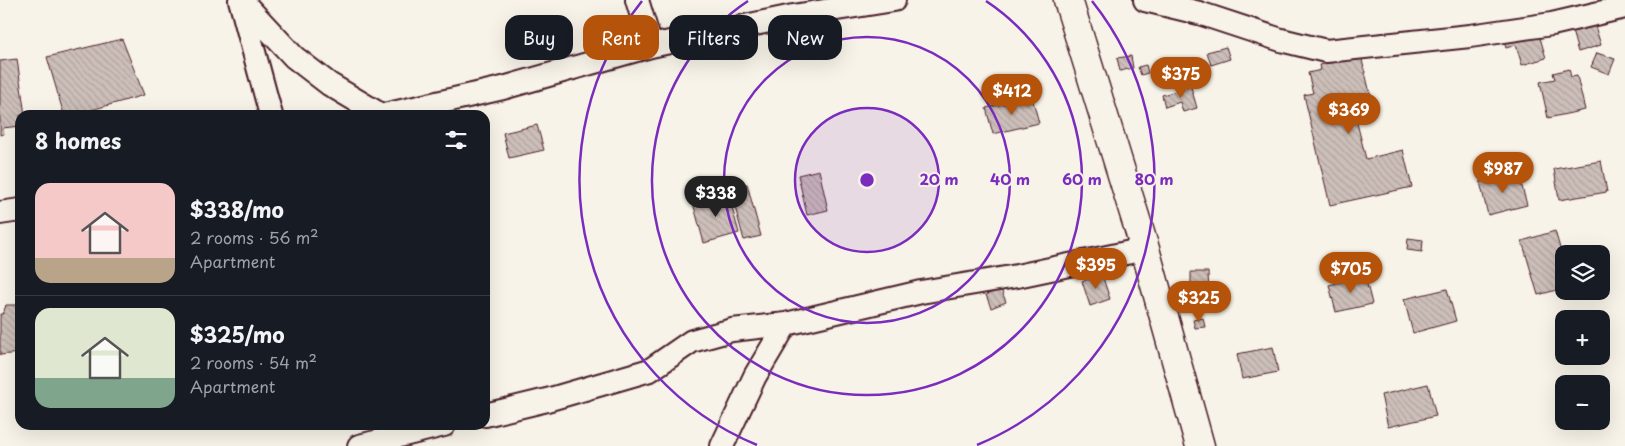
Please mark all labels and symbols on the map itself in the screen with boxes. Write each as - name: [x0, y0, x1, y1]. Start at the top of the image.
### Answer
- pin: $375: [1151, 56, 1211, 99]
- pin: $412: [982, 74, 1042, 116]
- pin: $369: [1319, 92, 1379, 135]
- pin: $987: [1473, 152, 1533, 194]
- text: 20 m: [920, 167, 958, 190]
- text: 40 m: [990, 167, 1030, 190]
- text: 60 m: [1062, 167, 1102, 190]
- text: 80 m: [1134, 167, 1174, 190]
- centre of rings: [858, 171, 876, 189]
- pin: $338: [686, 176, 746, 218]
- pin: $395: [1066, 248, 1126, 290]
- pin: $705: [1321, 252, 1381, 294]
- pin: $325: [1169, 280, 1229, 323]

